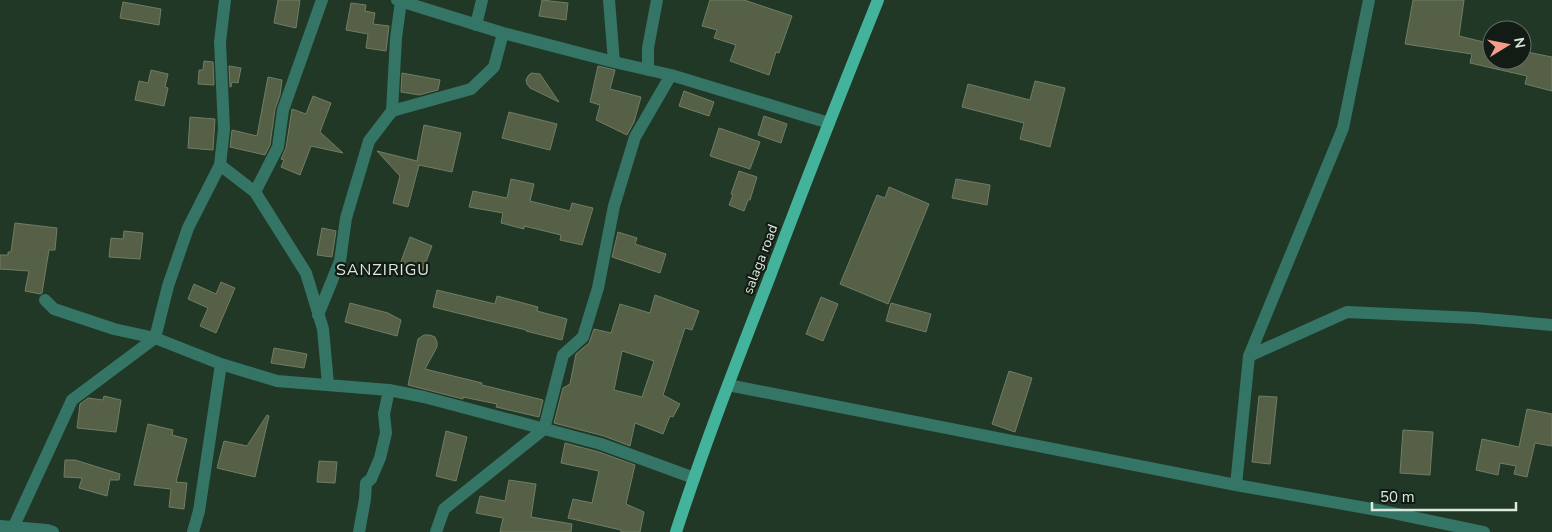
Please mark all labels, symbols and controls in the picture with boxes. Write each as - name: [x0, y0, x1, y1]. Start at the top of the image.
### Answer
- north arrow: [1482, 20, 1532, 70]
- text: N: [1509, 36, 1530, 50]
- street label: salaga road: [738, 222, 782, 297]
- district label: SANZIRIGU: [336, 259, 430, 281]
- scale bar: [1372, 480, 1516, 512]
- text: 50 m: [1380, 487, 1415, 507]

